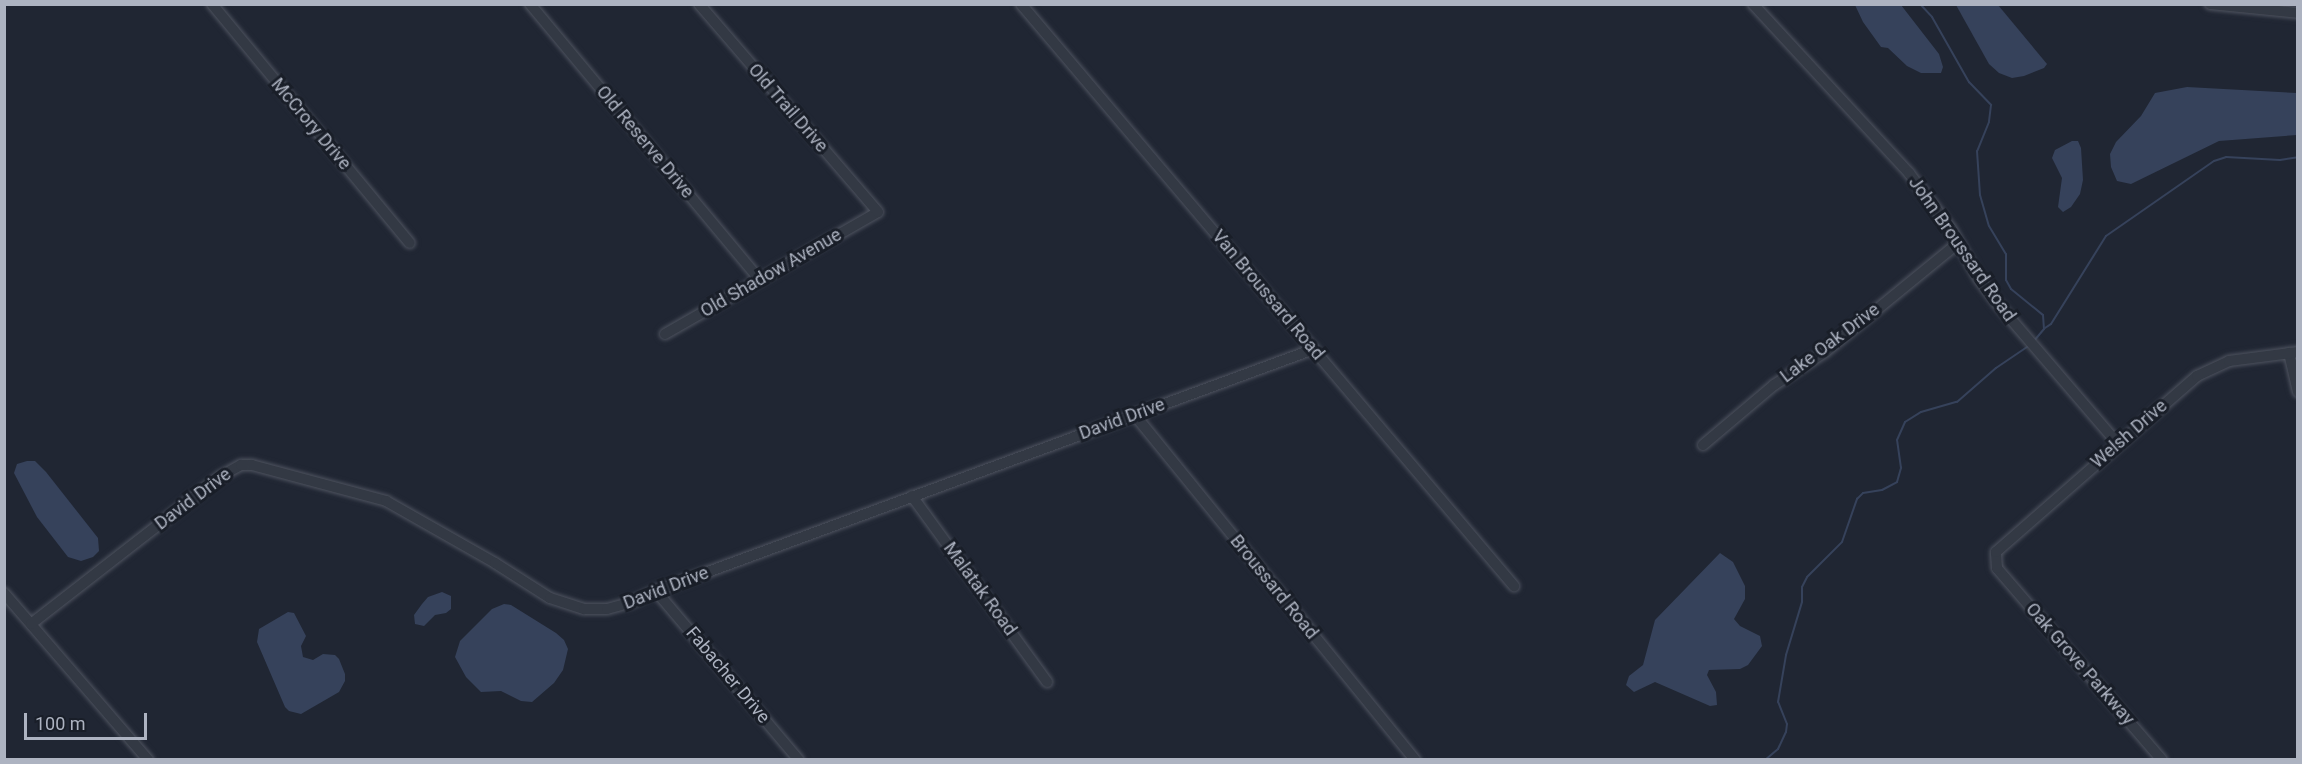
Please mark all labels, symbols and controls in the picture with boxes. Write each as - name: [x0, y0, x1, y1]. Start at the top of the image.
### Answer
- street label: Old Trail Drive: [744, 59, 832, 157]
- street label: McCrory Drive: [266, 74, 356, 174]
- street label: Old Reserve Drive: [592, 81, 698, 203]
- street label: John Broussard Road: [1904, 172, 2020, 326]
- street label: Old Shadow Avenue: [697, 224, 845, 322]
- street label: Van Broussard Road: [1207, 226, 1329, 364]
- street label: Lake Oak Drive: [1776, 299, 1884, 387]
- street label: David Drive: [1076, 394, 1168, 444]
- street label: Welsh Drive: [2087, 395, 2171, 473]
- street label: David Drive: [151, 463, 235, 535]
- street label: Broussard Road: [1225, 531, 1323, 643]
- street label: Malatak Road: [939, 538, 1021, 640]
- street label: David Drive: [620, 562, 712, 614]
- street label: Oak Grove Parkway: [2021, 599, 2139, 729]
- street label: Fabacher Drive: [681, 622, 775, 728]
- scale bar: [27, 701, 150, 739]
- text: 100 m: [35, 713, 86, 734]

